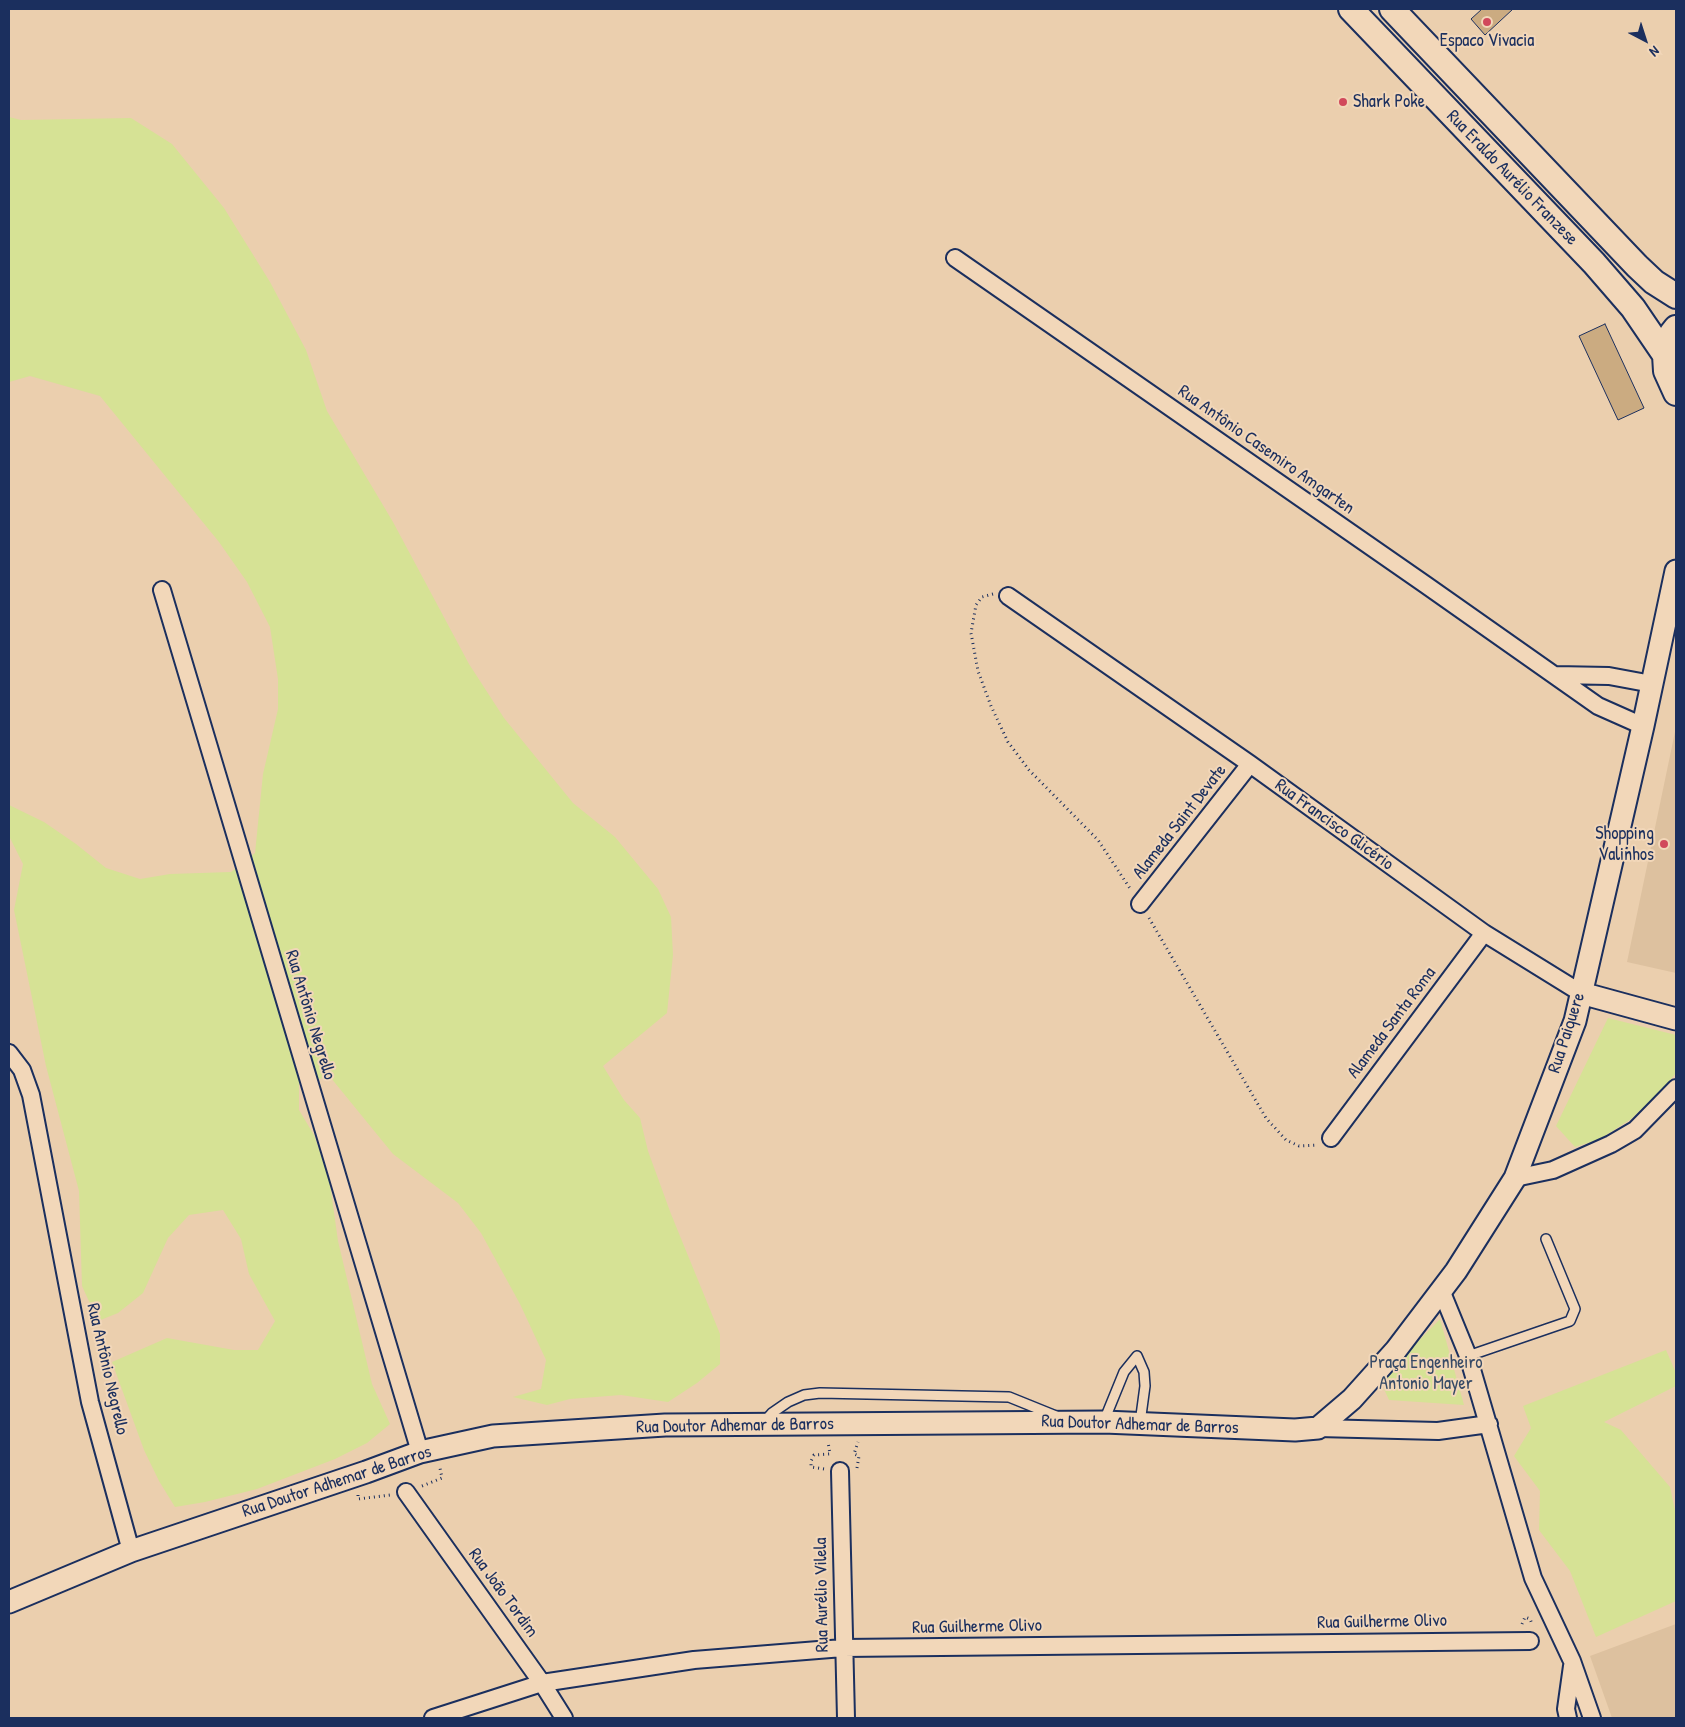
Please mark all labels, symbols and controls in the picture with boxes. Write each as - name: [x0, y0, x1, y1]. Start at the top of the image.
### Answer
- north arrow: [1620, 15, 1670, 65]
- marker: Espaco Vivacia: [1481, 16, 1493, 28]
- place label: Espaco Vivacia: [1440, 30, 1534, 52]
- text: N: [1646, 42, 1664, 62]
- place label: Shark Poke: [1353, 91, 1425, 113]
- marker: Shark Poke: [1337, 96, 1349, 108]
- street label: Rua Eraldo Aurélio Franzese: [1442, 106, 1582, 250]
- street label: Rua Antônio Casemiro Amgarten: [1174, 381, 1358, 519]
- street label: Alameda Saint Devate: [1129, 760, 1231, 884]
- street label: Rua Francisco Glicério: [1270, 775, 1398, 875]
- place label: Shopping Valinhos: [1595, 823, 1654, 866]
- marker: Shopping Valinhos: [1658, 838, 1670, 850]
- street label: Rua Antônio Negrello: [280, 948, 340, 1082]
- street label: Alameda Santa Roma: [1343, 963, 1441, 1083]
- street label: Rua Paiquere: [1544, 990, 1590, 1076]
- street label: Rua Antônio Negrello: [81, 1301, 133, 1437]
- park label: Praça Engenheiro Antonio Mayer: [1369, 1352, 1483, 1395]
- street label: Rua Doutor Adhemar de Barros: [1041, 1411, 1239, 1439]
- street label: Rua Doutor Adhemar de Barros: [636, 1413, 834, 1439]
- street label: Rua Doutor Adhemar de Barros: [240, 1441, 434, 1523]
- street label: Rua Aurélio Vilela: [810, 1537, 834, 1653]
- street label: Rua João Tordim: [463, 1544, 543, 1642]
- street label: Rua Guilherme Olivo: [1317, 1610, 1447, 1634]
- street label: Rua Guilherme Olivo: [912, 1615, 1042, 1639]

